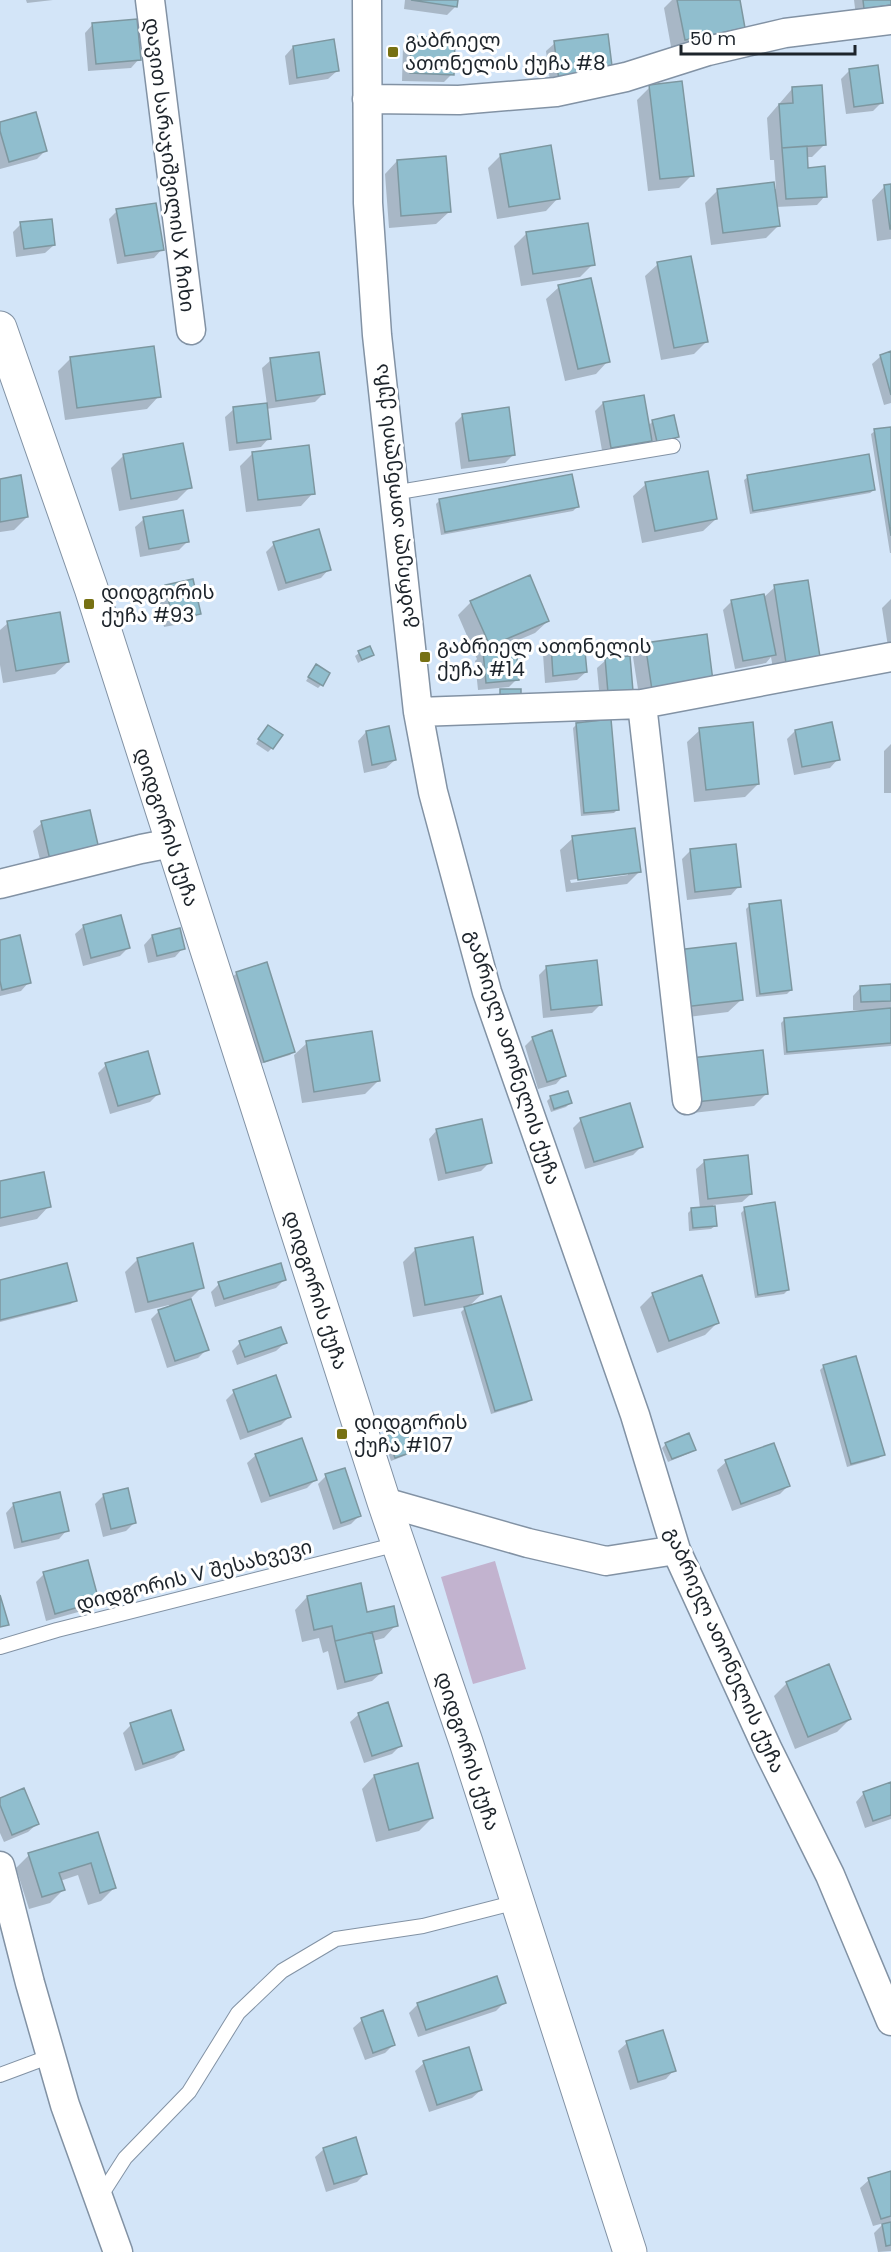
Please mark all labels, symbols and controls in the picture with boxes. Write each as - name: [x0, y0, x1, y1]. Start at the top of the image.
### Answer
- street label: დავით სარაჯიშვილის X ჩიხი: [138, 16, 202, 314]
- scale bar: [681, 18, 855, 56]
- place label: გაბრიელ ათონელის ქუჩა #8: [405, 26, 606, 77]
- text: 50 m: [690, 26, 736, 51]
- marker: გაბრიელ ათონელის ქუჩა #8: [386, 45, 400, 59]
- street label: გაბრიელ ათონელის ქუჩა: [366, 362, 422, 630]
- place label: დიდგორის ქუჩა #93: [101, 578, 215, 629]
- marker: დიდგორის ქუჩა #93: [82, 597, 96, 611]
- place label: გაბრიელ ათონელის ქუჩა #14: [437, 632, 652, 683]
- marker: გაბრიელ ათონელის ქუჩა #14: [418, 650, 432, 664]
- street label: დიდგორის ქუჩა: [128, 744, 206, 910]
- street label: გაბრიელ ათონელის ქუჩა: [458, 926, 568, 1188]
- street label: დიდგორის ქუჩა: [277, 1207, 355, 1373]
- place label: დიდგორის ქუჩა #107: [354, 1408, 468, 1459]
- marker: დიდგორის ქუჩა #107: [335, 1427, 349, 1441]
- street label: გაბრიელ ათონელის ქუჩა: [658, 1523, 792, 1777]
- street label: დიდგორის V შესახვევი: [73, 1532, 315, 1618]
- street label: დიდგორის ქუჩა: [429, 1668, 507, 1834]

